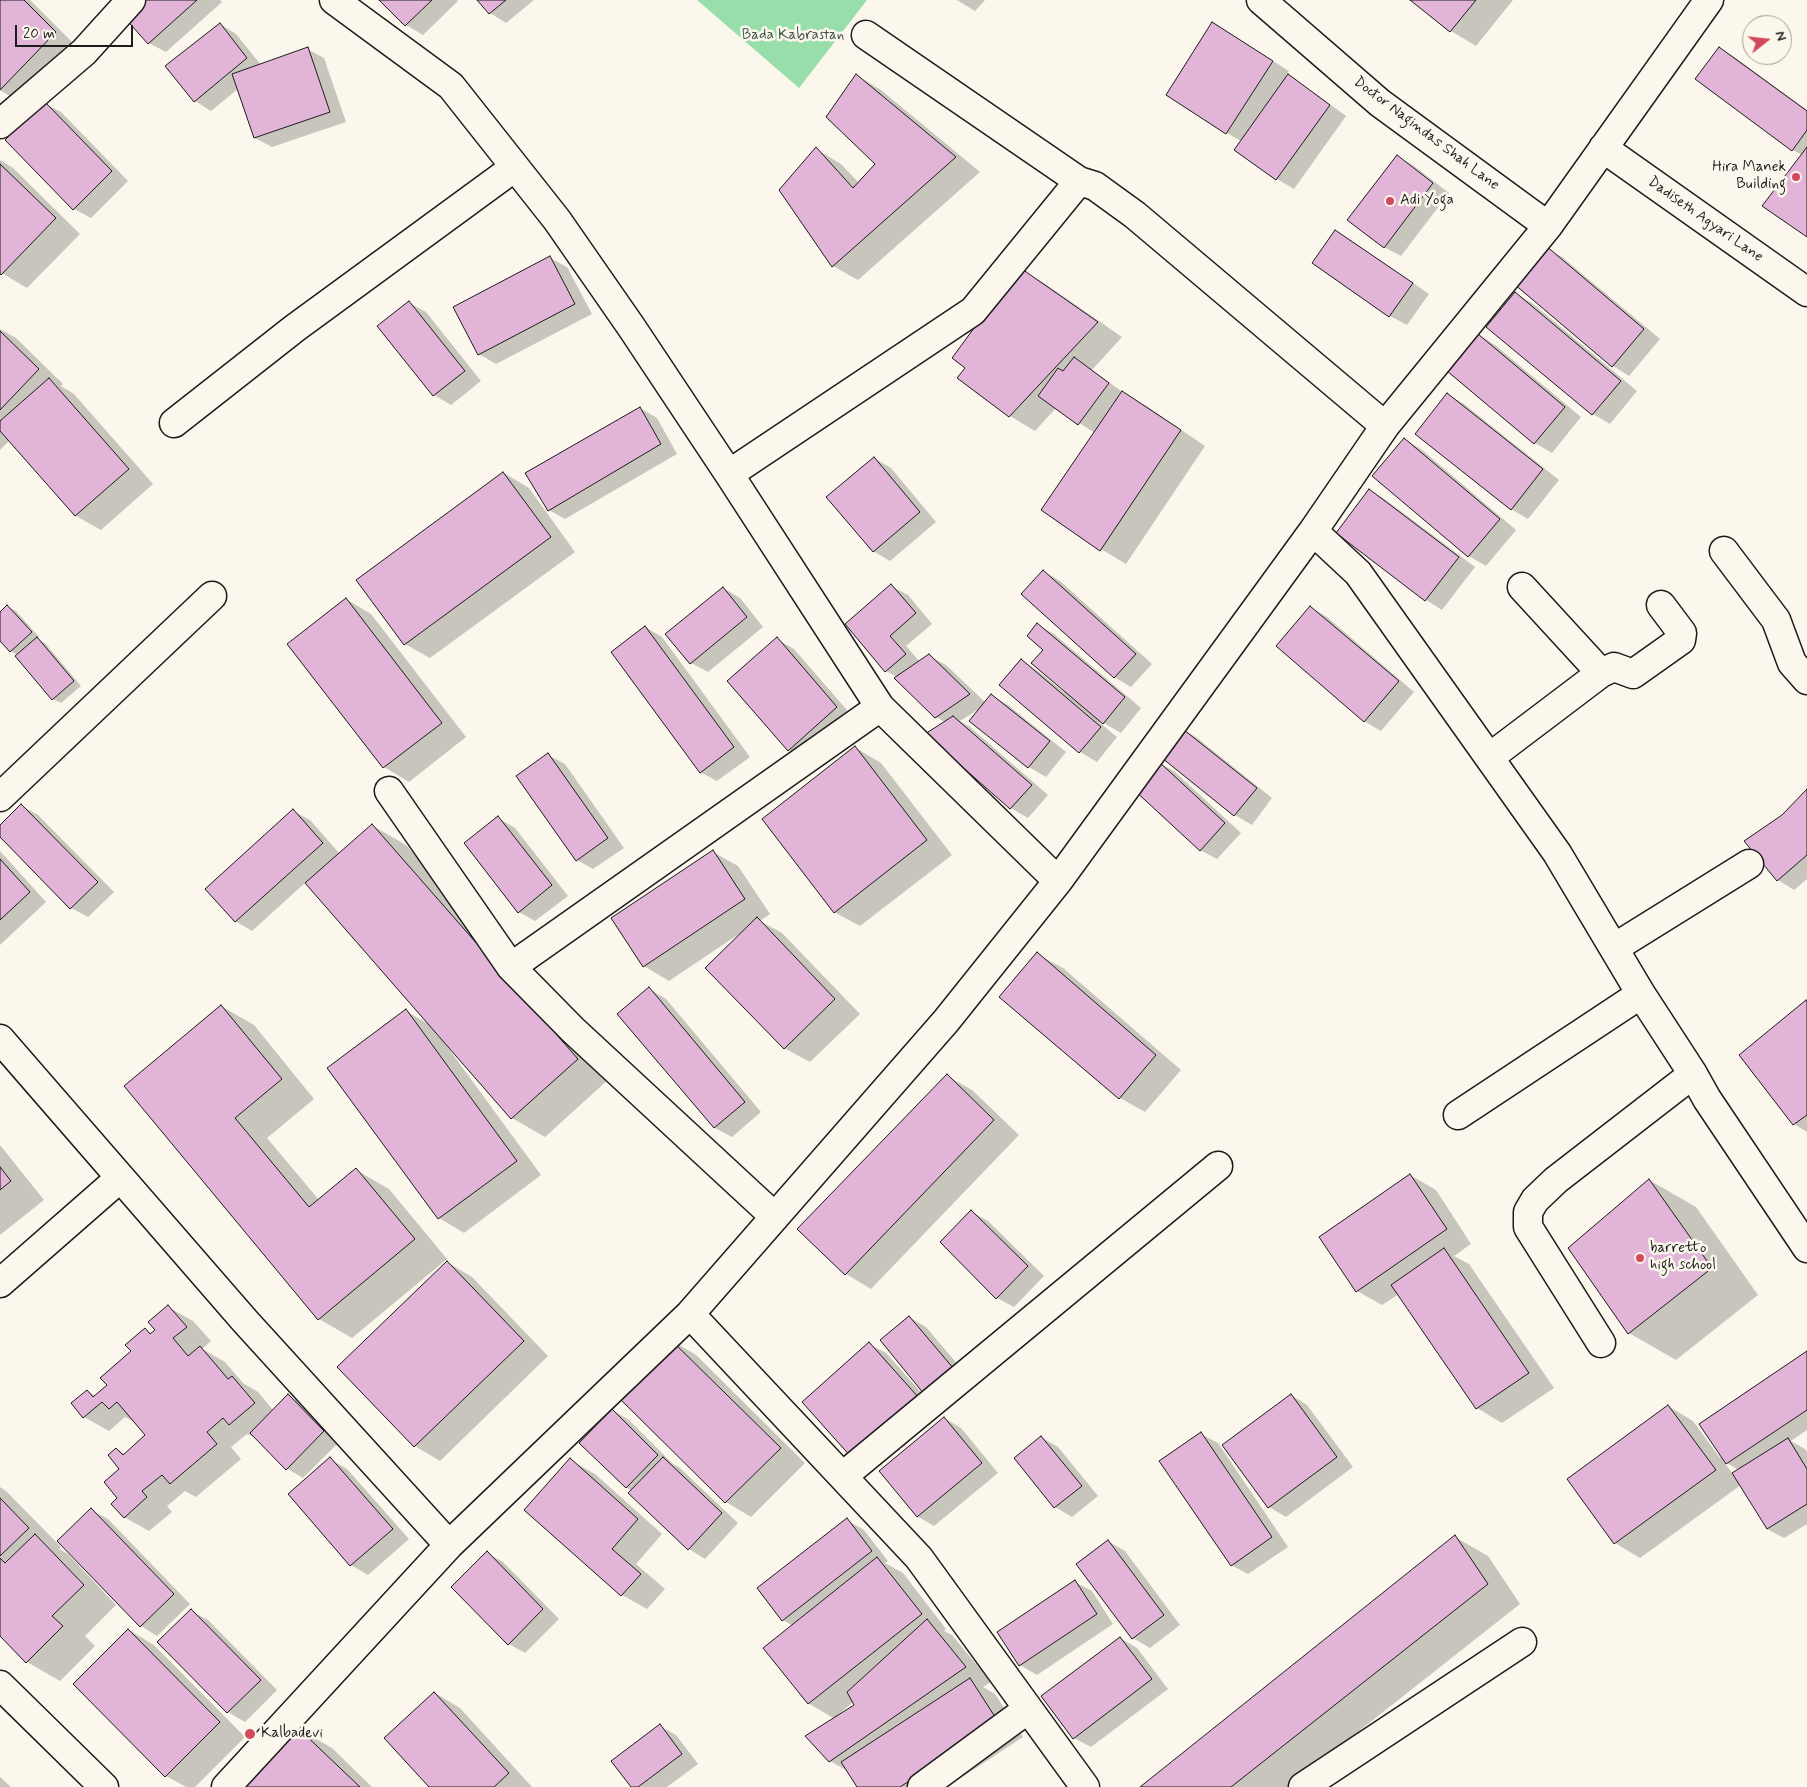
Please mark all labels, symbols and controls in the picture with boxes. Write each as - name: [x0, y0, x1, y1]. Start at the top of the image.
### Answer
- scale bar: [18, 15, 135, 47]
- north arrow: [1742, 15, 1792, 65]
- text: 20 m: [23, 24, 55, 44]
- park label: Bada Kabrastan: [742, 27, 844, 45]
- text: N: [1771, 29, 1790, 43]
- street label: Doctor Nagindas Shah Lane: [1349, 73, 1503, 195]
- place label: Hira Manek Building: [1712, 159, 1786, 194]
- marker: Hira Manek Building: [1790, 171, 1802, 183]
- street label: Dadiseth Agyari Lane: [1644, 173, 1766, 267]
- place label: Adi Yoga: [1400, 192, 1454, 210]
- marker: Adi Yoga: [1384, 195, 1396, 207]
- place label: barretto high school: [1650, 1240, 1716, 1275]
- marker: barretto high school: [1634, 1252, 1646, 1264]
- place label: Kalbadevi: [261, 1725, 323, 1743]
- marker: Kalbadevi: [243, 1727, 257, 1741]

